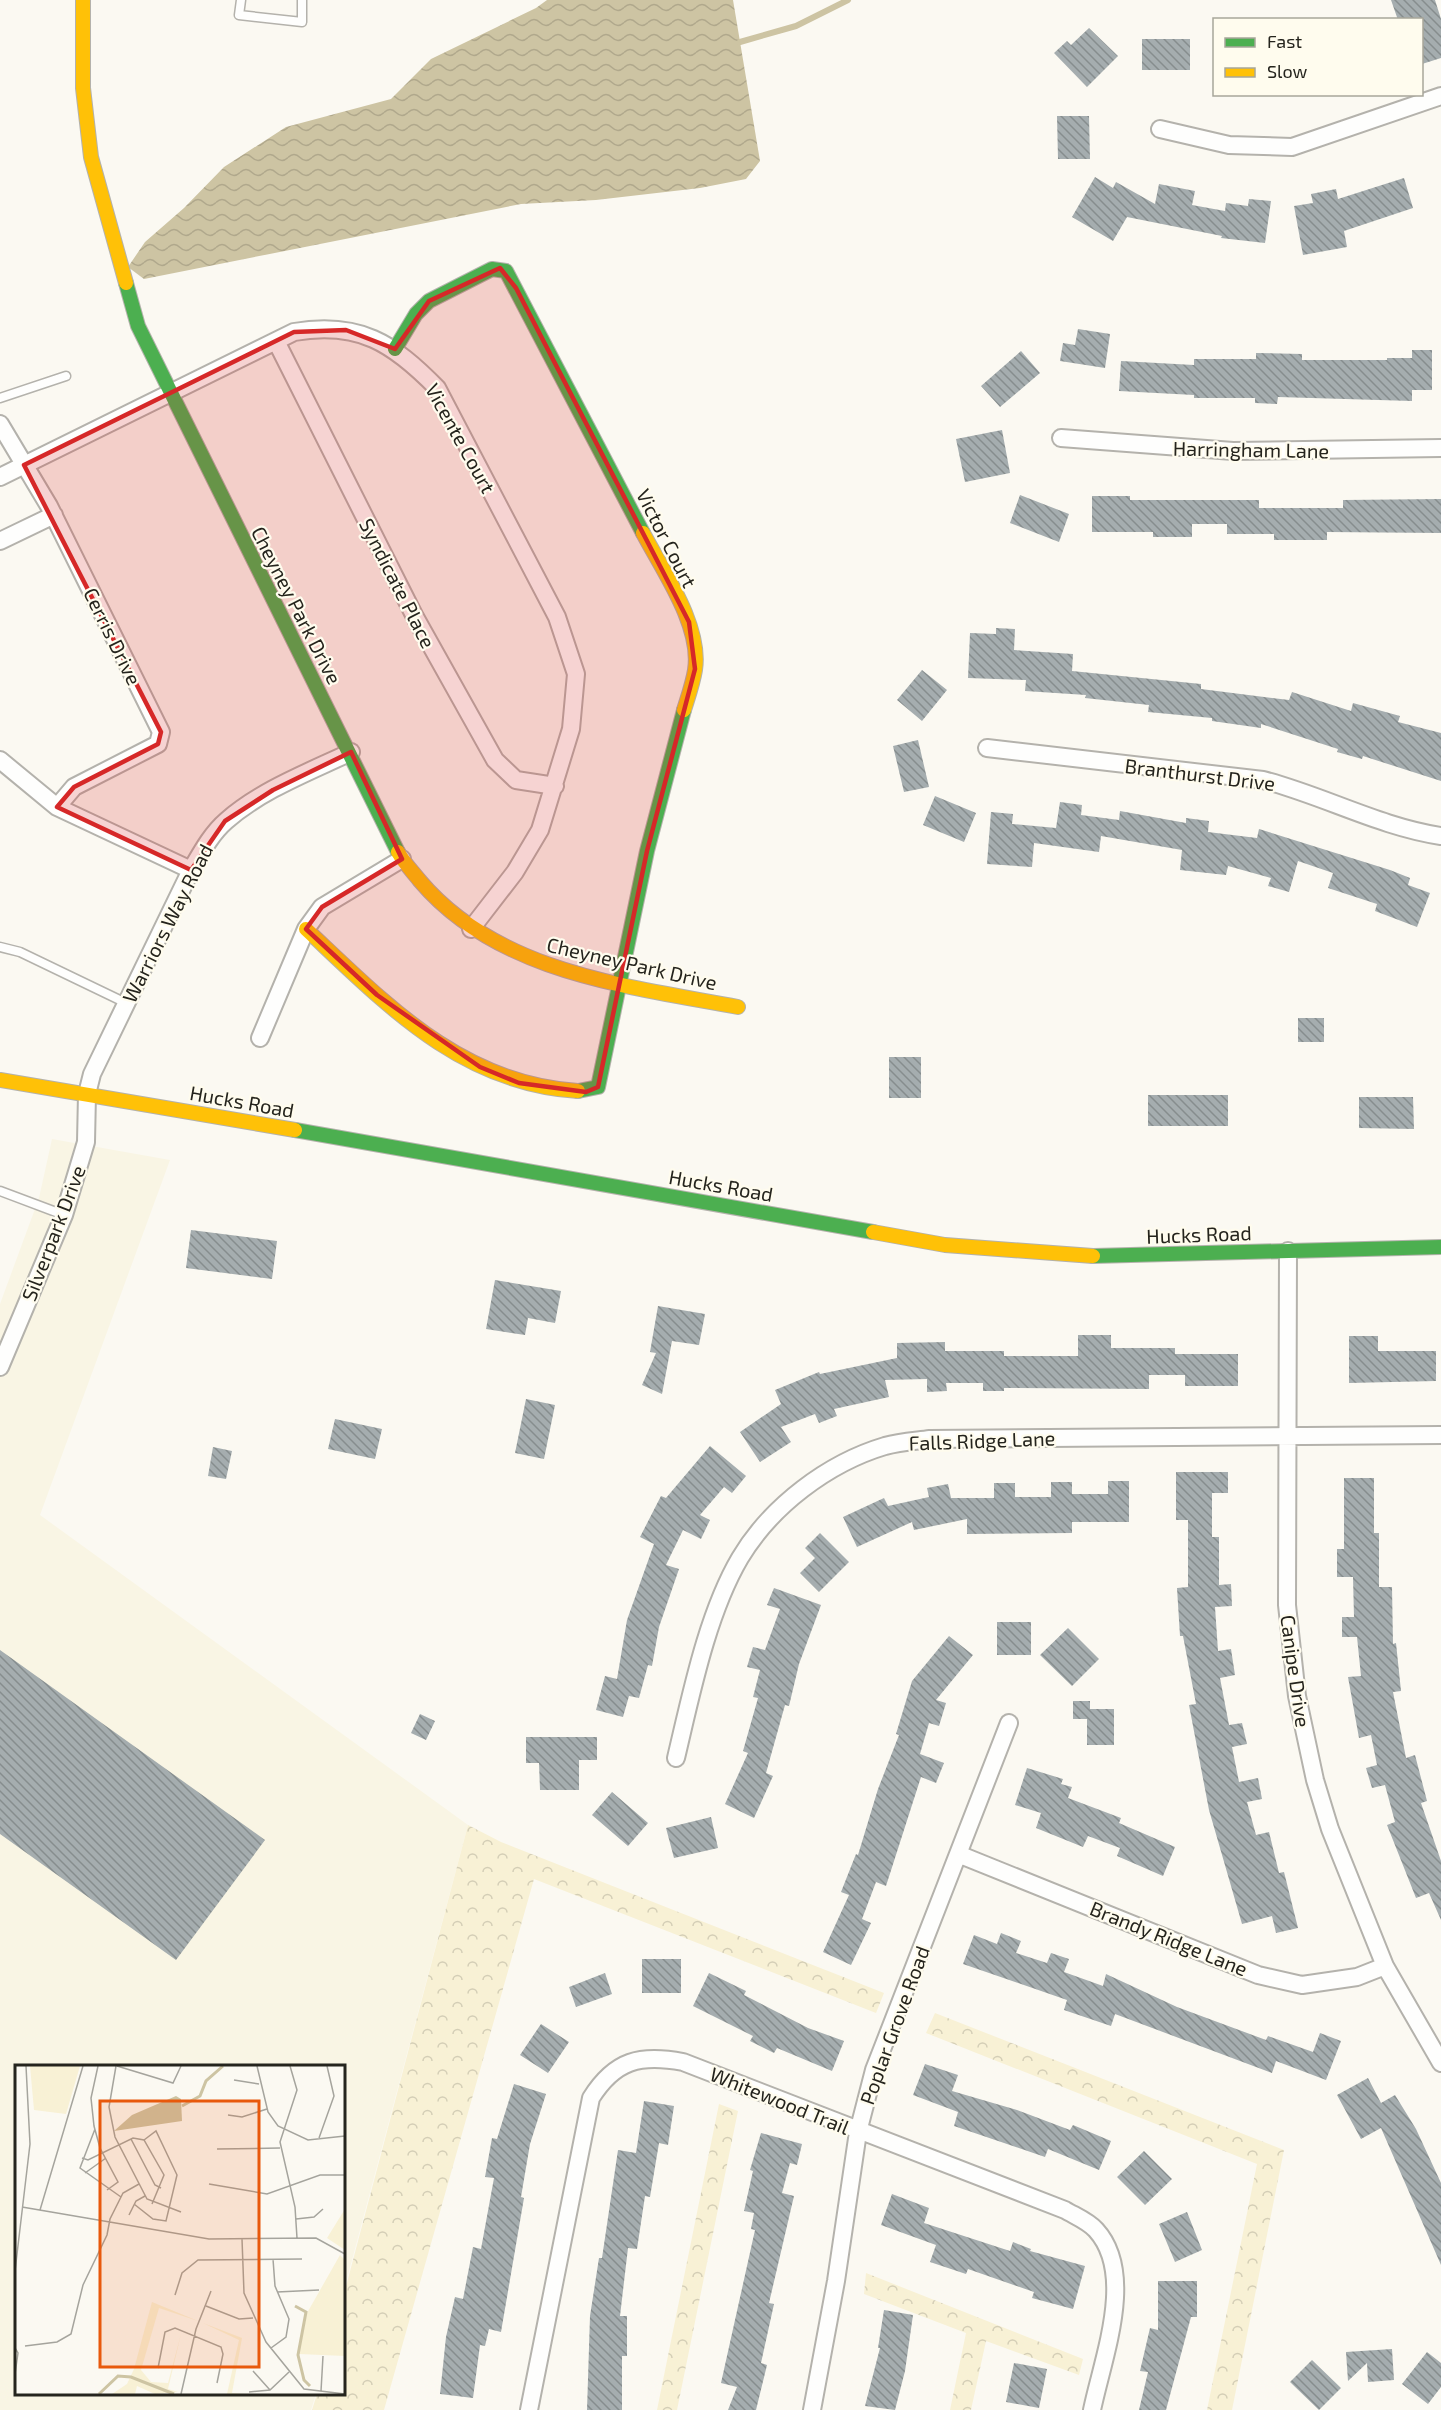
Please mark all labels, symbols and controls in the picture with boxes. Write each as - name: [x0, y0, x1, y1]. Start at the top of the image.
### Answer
- legend: [1213, 18, 1423, 96]
- text: Fast: [1267, 30, 1302, 52]
- text: Slow: [1267, 60, 1308, 82]
- street label: Vicente Court: [421, 379, 501, 497]
- street label: Harringham Lane: [1173, 436, 1329, 462]
- street label: Victor Court: [632, 485, 702, 592]
- street label: Syndicate Place: [355, 514, 441, 652]
- street label: Cheyney Park Drive: [247, 522, 347, 688]
- street label: Cerris Drive: [79, 583, 147, 689]
- street label: Branthurst Drive: [1123, 753, 1277, 795]
- street label: Warriors Way Road: [117, 840, 217, 1006]
- street label: Cheyney Park Drive: [545, 932, 719, 994]
- street label: Hucks Road: [188, 1080, 296, 1122]
- street label: Silverpark Drive: [16, 1162, 90, 1304]
- street label: Hucks Road: [667, 1164, 775, 1206]
- street label: Hucks Road: [1146, 1220, 1252, 1248]
- street label: Falls Ridge Lane: [908, 1425, 1056, 1455]
- street label: Canipe Drive: [1276, 1613, 1316, 1729]
- street label: Brandy Ridge Lane: [1087, 1895, 1251, 1981]
- street label: Poplar Grove Road: [854, 1942, 934, 2108]
- street label: Whitewood Trail: [707, 2061, 853, 2139]
- inset map: [15, 2065, 345, 2395]

